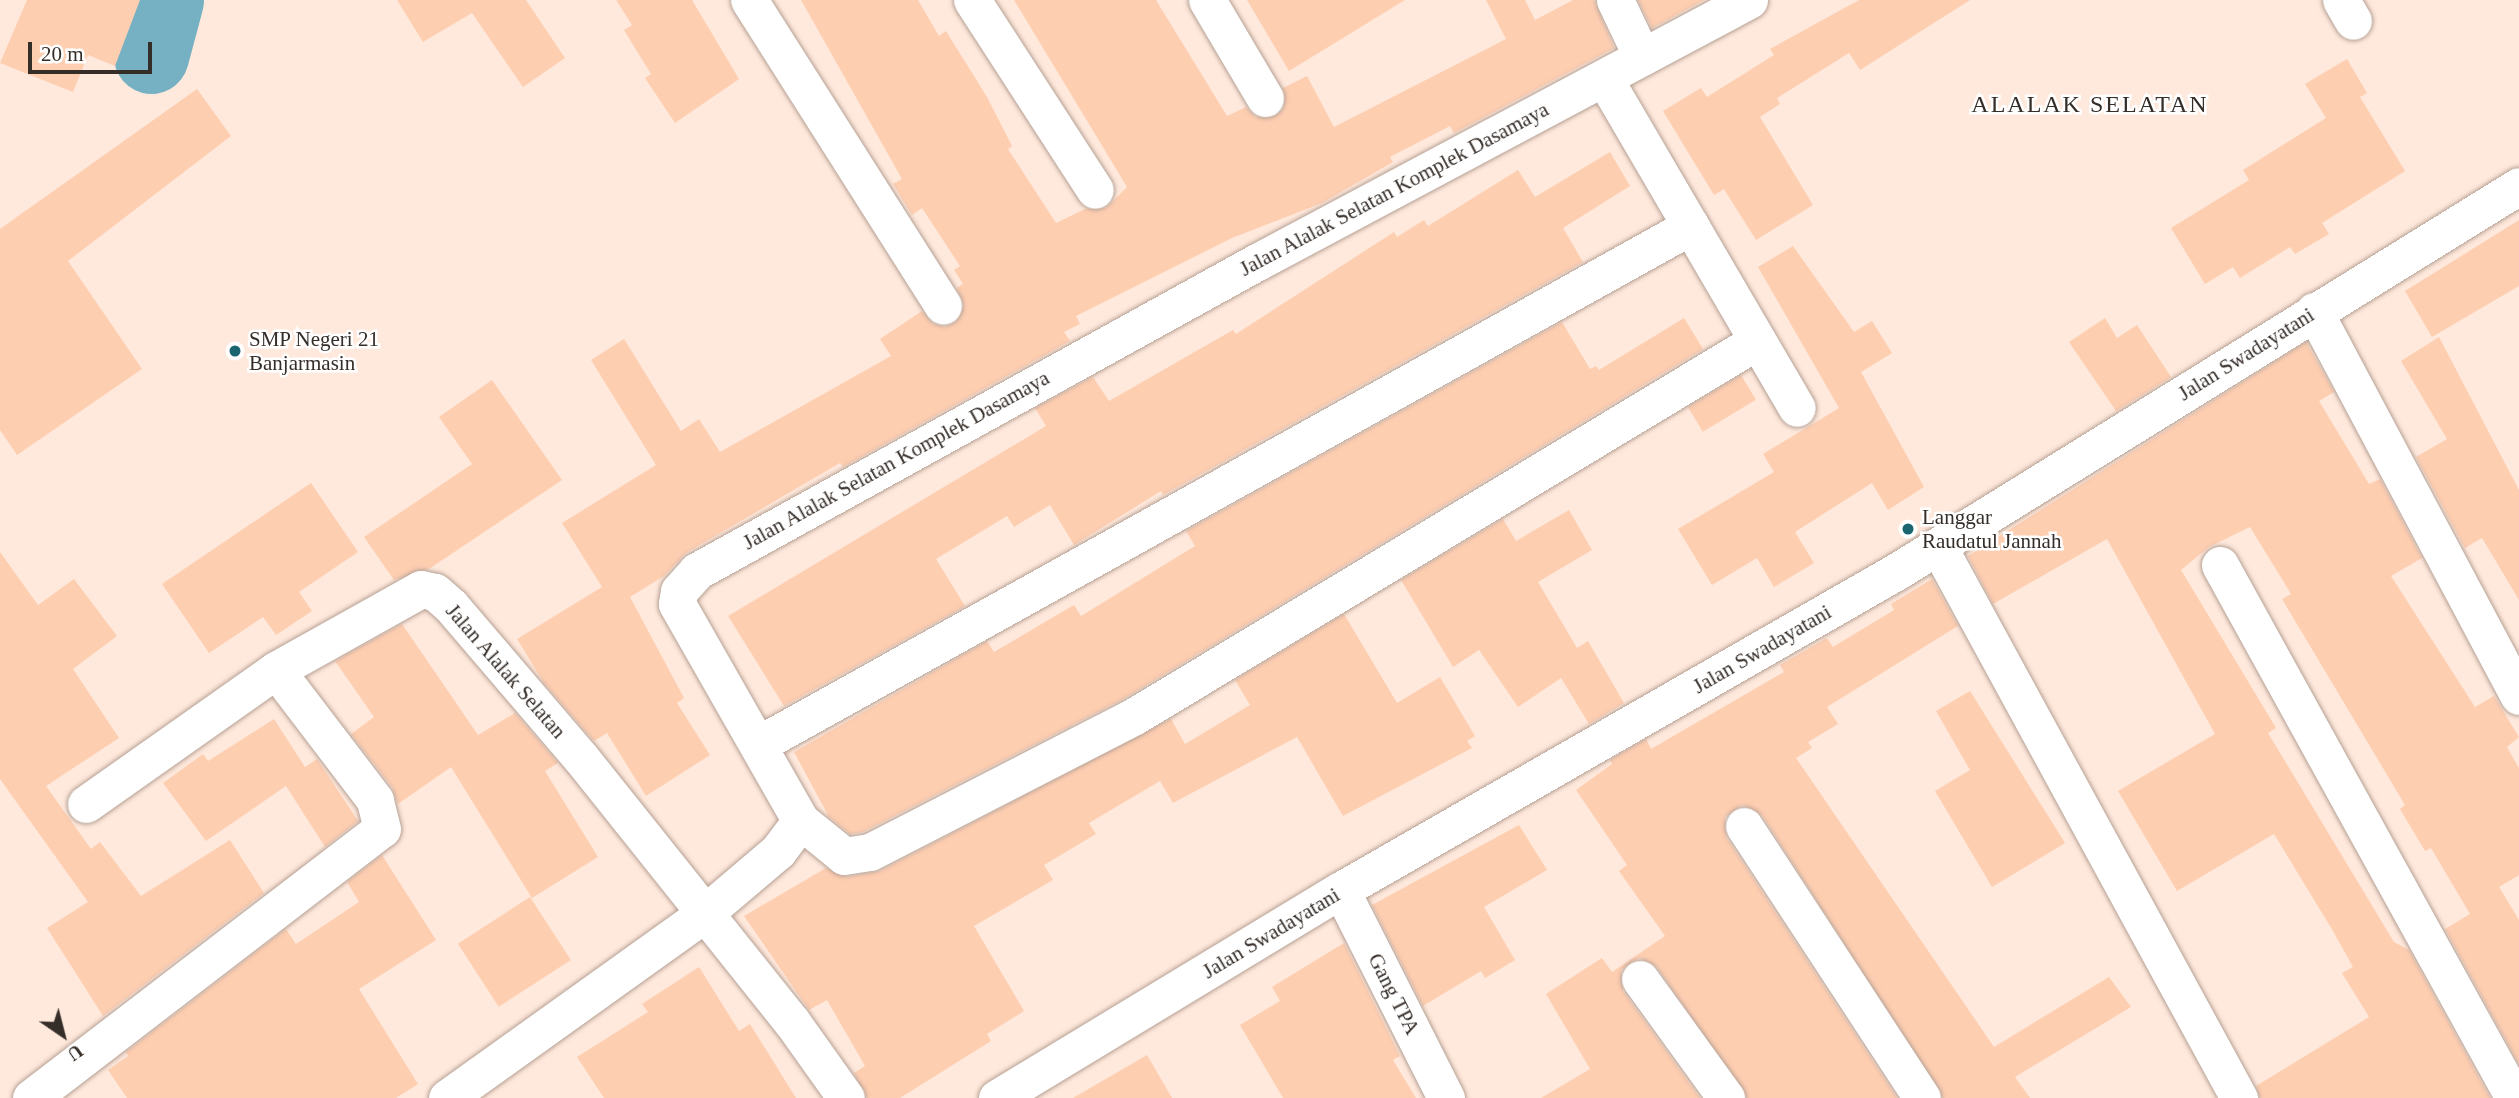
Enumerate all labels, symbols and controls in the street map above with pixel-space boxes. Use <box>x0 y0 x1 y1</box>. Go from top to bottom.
scale bar <box>32 28 156 72</box>
text: 20 m <box>41 42 84 66</box>
district label: ALALAK SELATAN <box>1973 91 2207 119</box>
street label: Jalan Alalak Selatan Komplek Dasamaya <box>1235 96 1553 282</box>
street label: Jalan Swadayatani <box>2173 302 2319 406</box>
place label: SMP Negeri 21 Banjarmasin <box>249 326 380 376</box>
marker: SMP Negeri 21 Banjarmasin <box>227 343 243 359</box>
street label: Jalan Alalak Selatan Komplek Dasamaya <box>738 365 1054 555</box>
place label: Langgar Raudatul Jannah <box>1922 504 2061 554</box>
marker: Langgar Raudatul Jannah <box>1900 521 1916 537</box>
street label: Jalan Alalak Selatan <box>440 598 572 744</box>
street label: Jalan Swadayatani <box>1688 599 1836 699</box>
street label: Jalan Swadayatani <box>1198 882 1344 984</box>
street label: Gang TPA <box>1363 949 1425 1039</box>
north arrow <box>28 1000 98 1070</box>
text: U <box>64 1040 87 1065</box>

